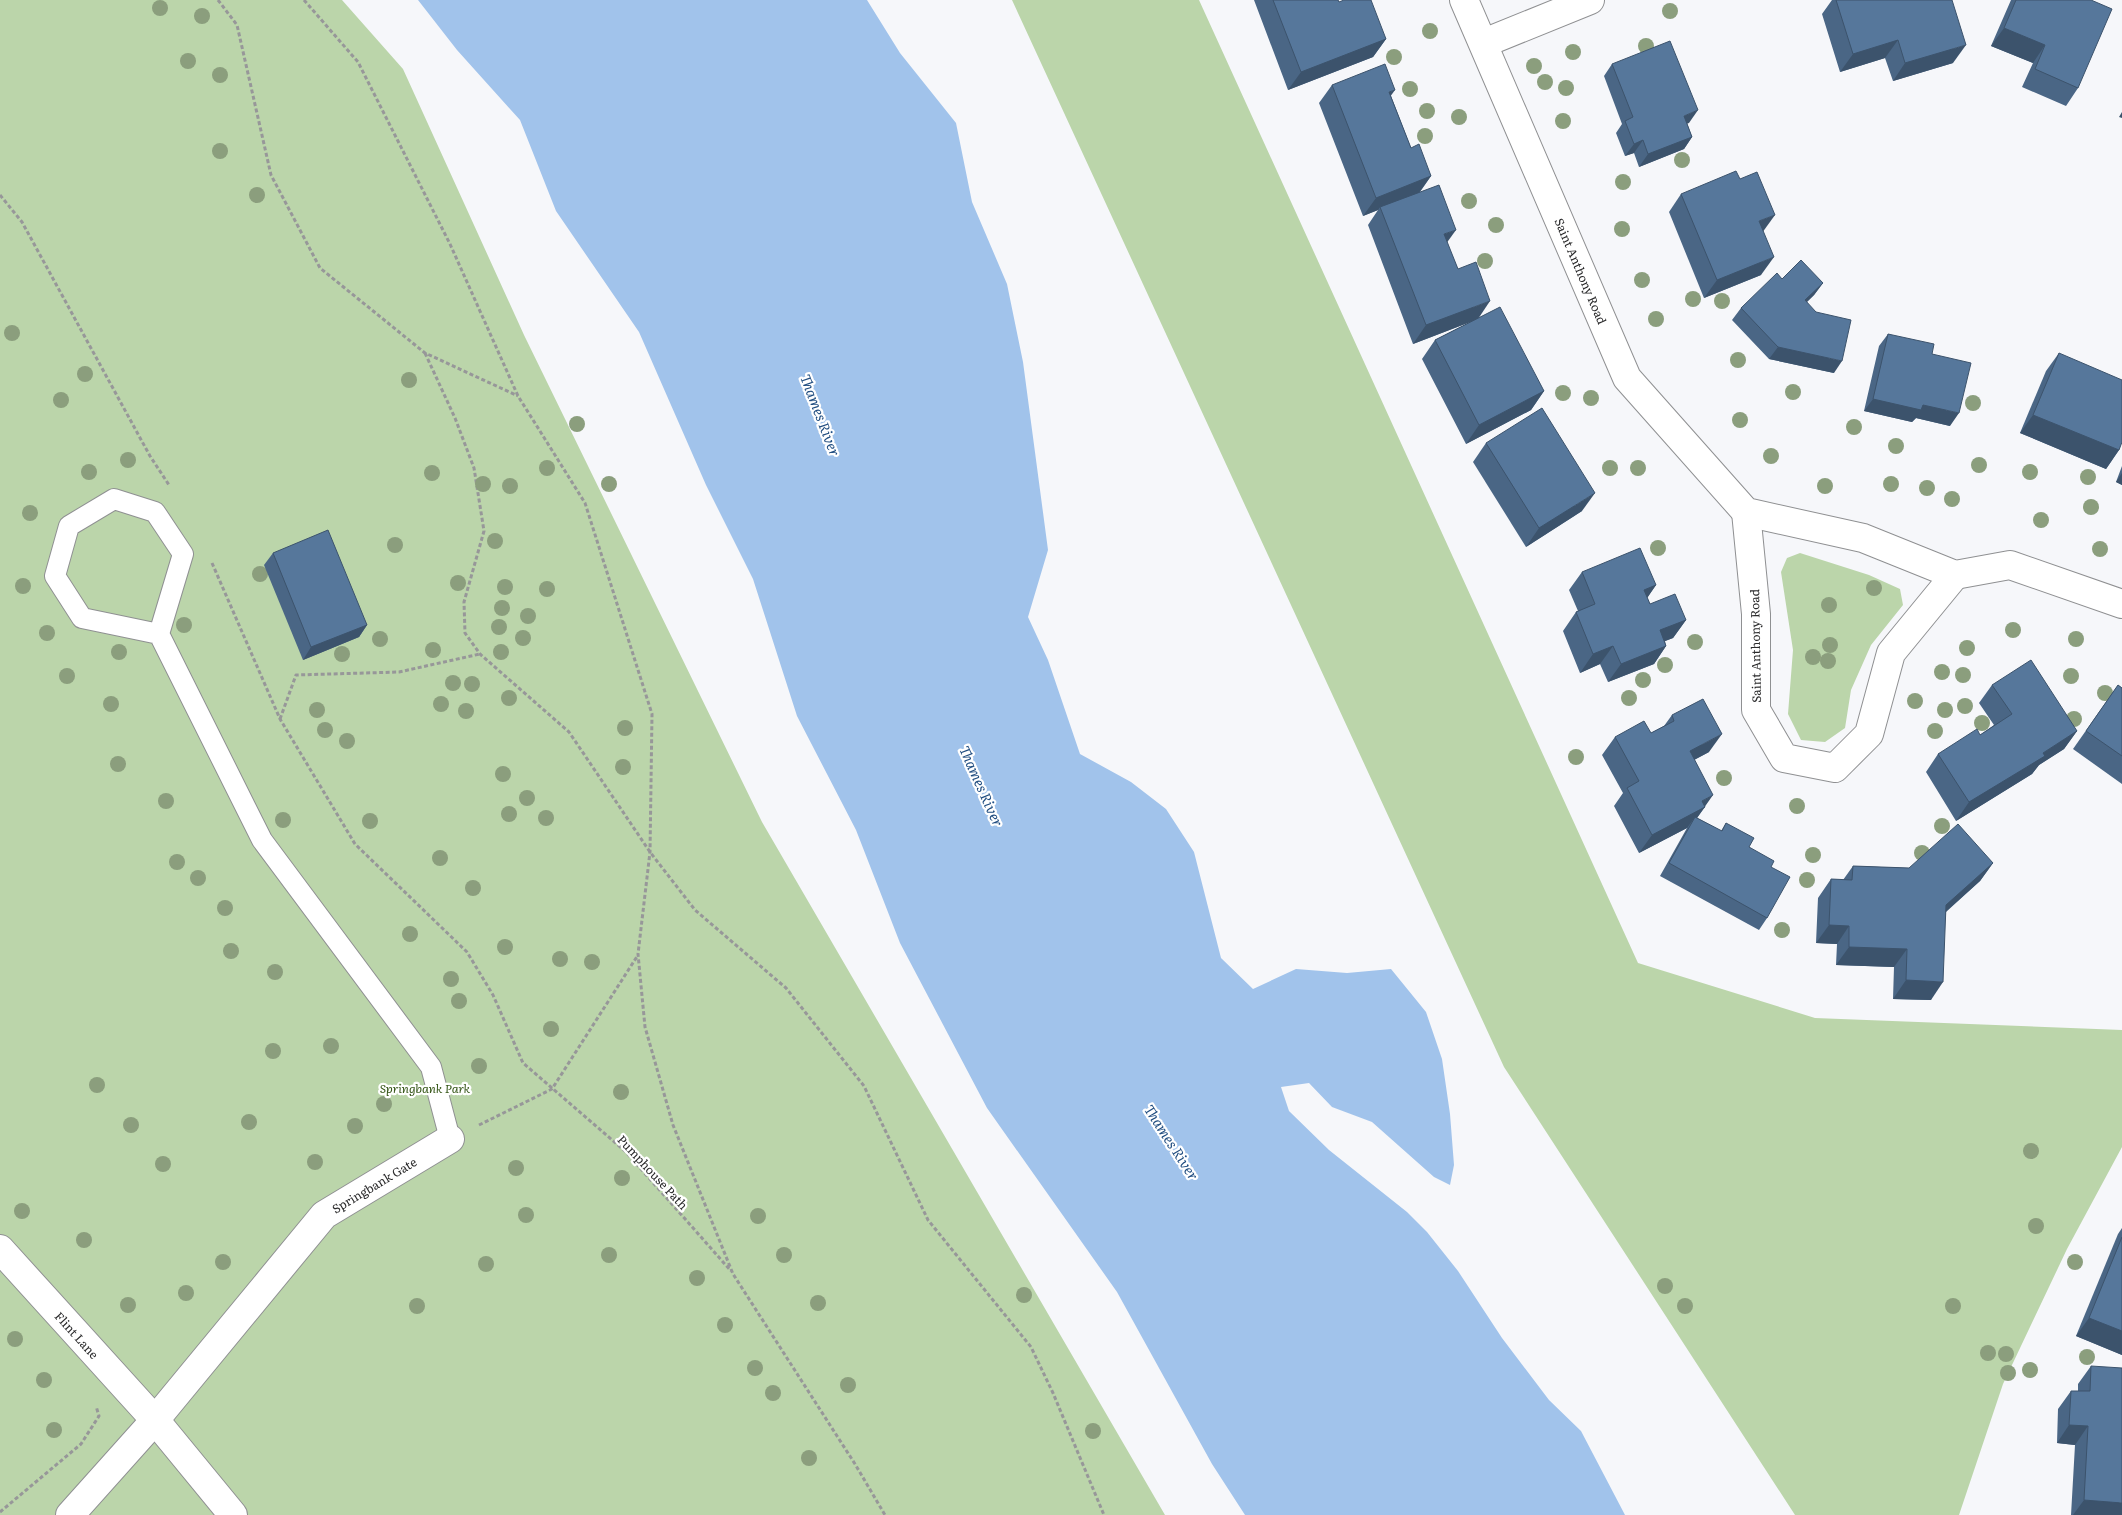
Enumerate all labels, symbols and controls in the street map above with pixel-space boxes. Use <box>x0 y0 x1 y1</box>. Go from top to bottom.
street label: Saint Anthony Road <box>1550 215 1612 328</box>
water label: Thames River <box>796 371 846 459</box>
street label: Saint Anthony Road <box>1745 588 1765 703</box>
water label: Thames River <box>955 743 1009 830</box>
park label: Springbank Park <box>380 1079 471 1097</box>
water label: Thames River <box>1140 1100 1204 1184</box>
street label: Pumphouse Path <box>614 1131 692 1213</box>
street label: Springbank Gate <box>328 1153 420 1217</box>
street label: Flint Lane <box>51 1307 103 1363</box>

